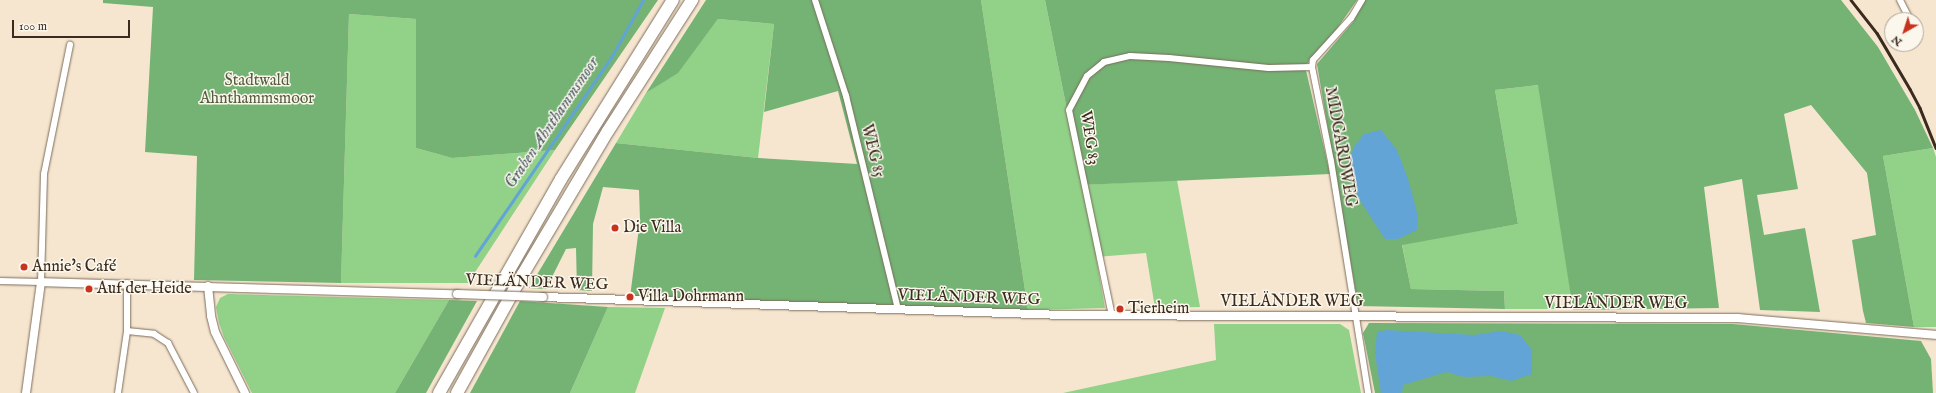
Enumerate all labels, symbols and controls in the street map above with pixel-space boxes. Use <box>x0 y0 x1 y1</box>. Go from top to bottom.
scale bar <box>14 12 132 38</box>
north arrow <box>1884 12 1924 52</box>
text: 100 m <box>19 19 47 34</box>
text: N <box>1889 32 1905 49</box>
water label: Graben Ahnthammsmoor <box>501 53 603 193</box>
park label: Stadtwald Ahnthammsmoor <box>200 71 314 109</box>
street label: MIDGARDWEG <box>1320 85 1360 209</box>
street label: WEG 83 <box>1075 109 1103 167</box>
street label: WEG 85 <box>856 122 888 180</box>
place label: Die Villa <box>623 218 681 238</box>
marker: Die Villa <box>610 223 620 233</box>
place label: Annie's Café <box>32 257 116 277</box>
marker: Annie's Café <box>19 262 29 272</box>
street label: VIELÄNDER WEG <box>465 271 609 295</box>
place label: Auf der Heide <box>97 279 192 299</box>
marker: Auf der Heide <box>84 284 94 294</box>
street label: VIELÄNDER WEG <box>897 286 1041 310</box>
place label: Villa Dohrmann <box>638 287 744 307</box>
marker: Villa Dohrmann <box>625 292 635 302</box>
street label: VIELÄNDER WEG <box>1221 292 1363 312</box>
street label: VIELÄNDER WEG <box>1545 294 1687 314</box>
place label: Tierheim <box>1128 299 1189 319</box>
marker: Tierheim <box>1115 304 1125 314</box>

